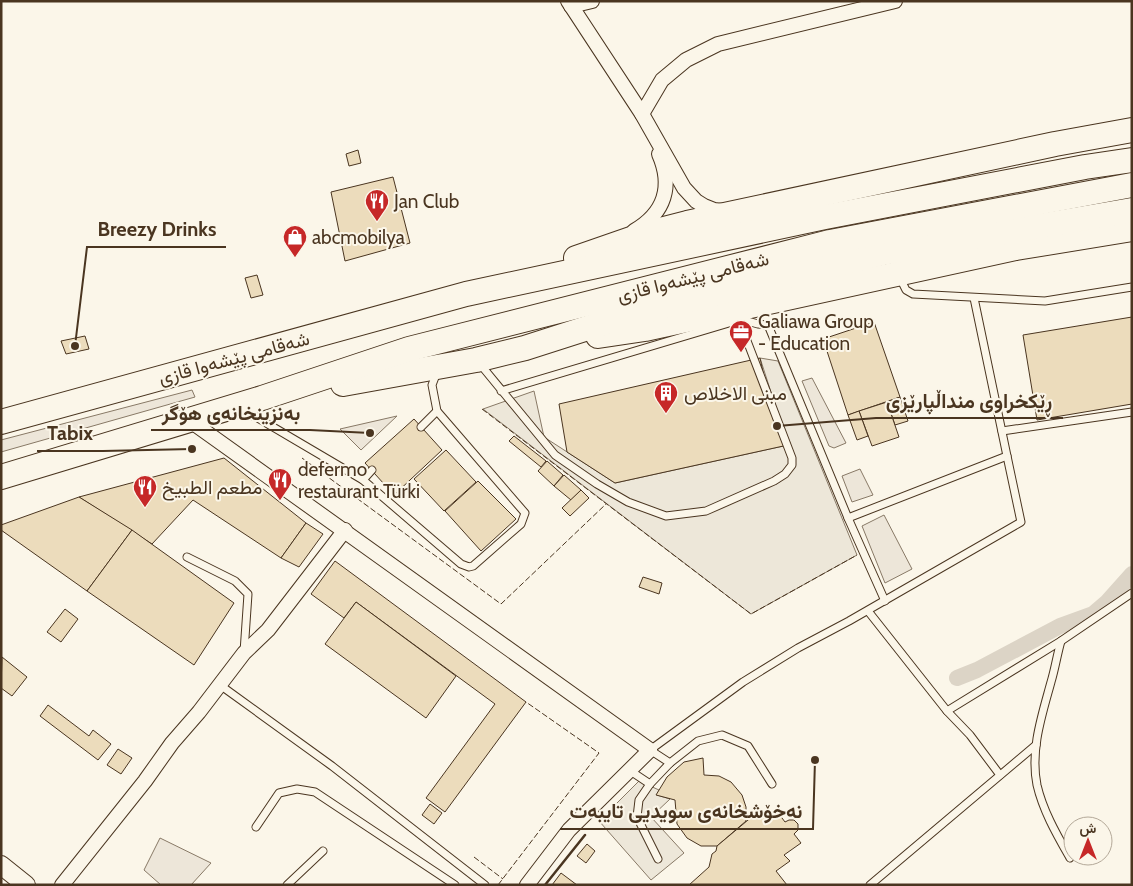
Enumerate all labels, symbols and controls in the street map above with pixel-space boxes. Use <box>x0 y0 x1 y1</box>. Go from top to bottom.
restaurant icon: Jan Club <box>364 188 390 222</box>
place label: Jan Club <box>393 190 459 213</box>
callout: Breezy Drinks <box>87 212 226 247</box>
text: Breezy Drinks <box>98 217 216 241</box>
shop icon: abcmobilya <box>282 224 308 258</box>
place label: abcmobilya <box>312 226 405 249</box>
street label: شەقامی پێشەوا قازی <box>615 247 772 309</box>
place label: Galiawa Group - Education <box>758 310 874 355</box>
office icon: Galiawa Group - Education <box>728 319 754 353</box>
street label: شەقامی پێشەوا قازی <box>156 327 313 391</box>
building icon: مبنى الاخلاص <box>653 380 679 414</box>
place label: مبنى الاخلاص <box>684 382 787 405</box>
callout: ڕێکخراوی منداڵپارێزی <box>876 383 1063 418</box>
text: ڕێکخراوی منداڵپارێزی <box>886 389 1052 417</box>
callout: بەنزینخانەی هۆگر <box>151 395 310 430</box>
text: بەنزینخانەی هۆگر <box>161 401 300 426</box>
callout: Tabix <box>37 416 103 451</box>
text: Tabix <box>47 421 93 445</box>
place label: defermo restaurant Türki <box>298 458 420 503</box>
restaurant icon: defermo restaurant Türki <box>267 467 293 501</box>
restaurant icon: مطعم الطبيخ <box>132 474 158 508</box>
place label: مطعم الطبيخ <box>162 476 262 501</box>
callout: نەخۆشخانەی سویدیی تایبەت <box>560 794 813 829</box>
text: نەخۆشخانەی سویدیی تایبەت <box>569 799 803 824</box>
north arrow <box>1063 816 1113 866</box>
text: ش <box>1080 819 1097 837</box>

